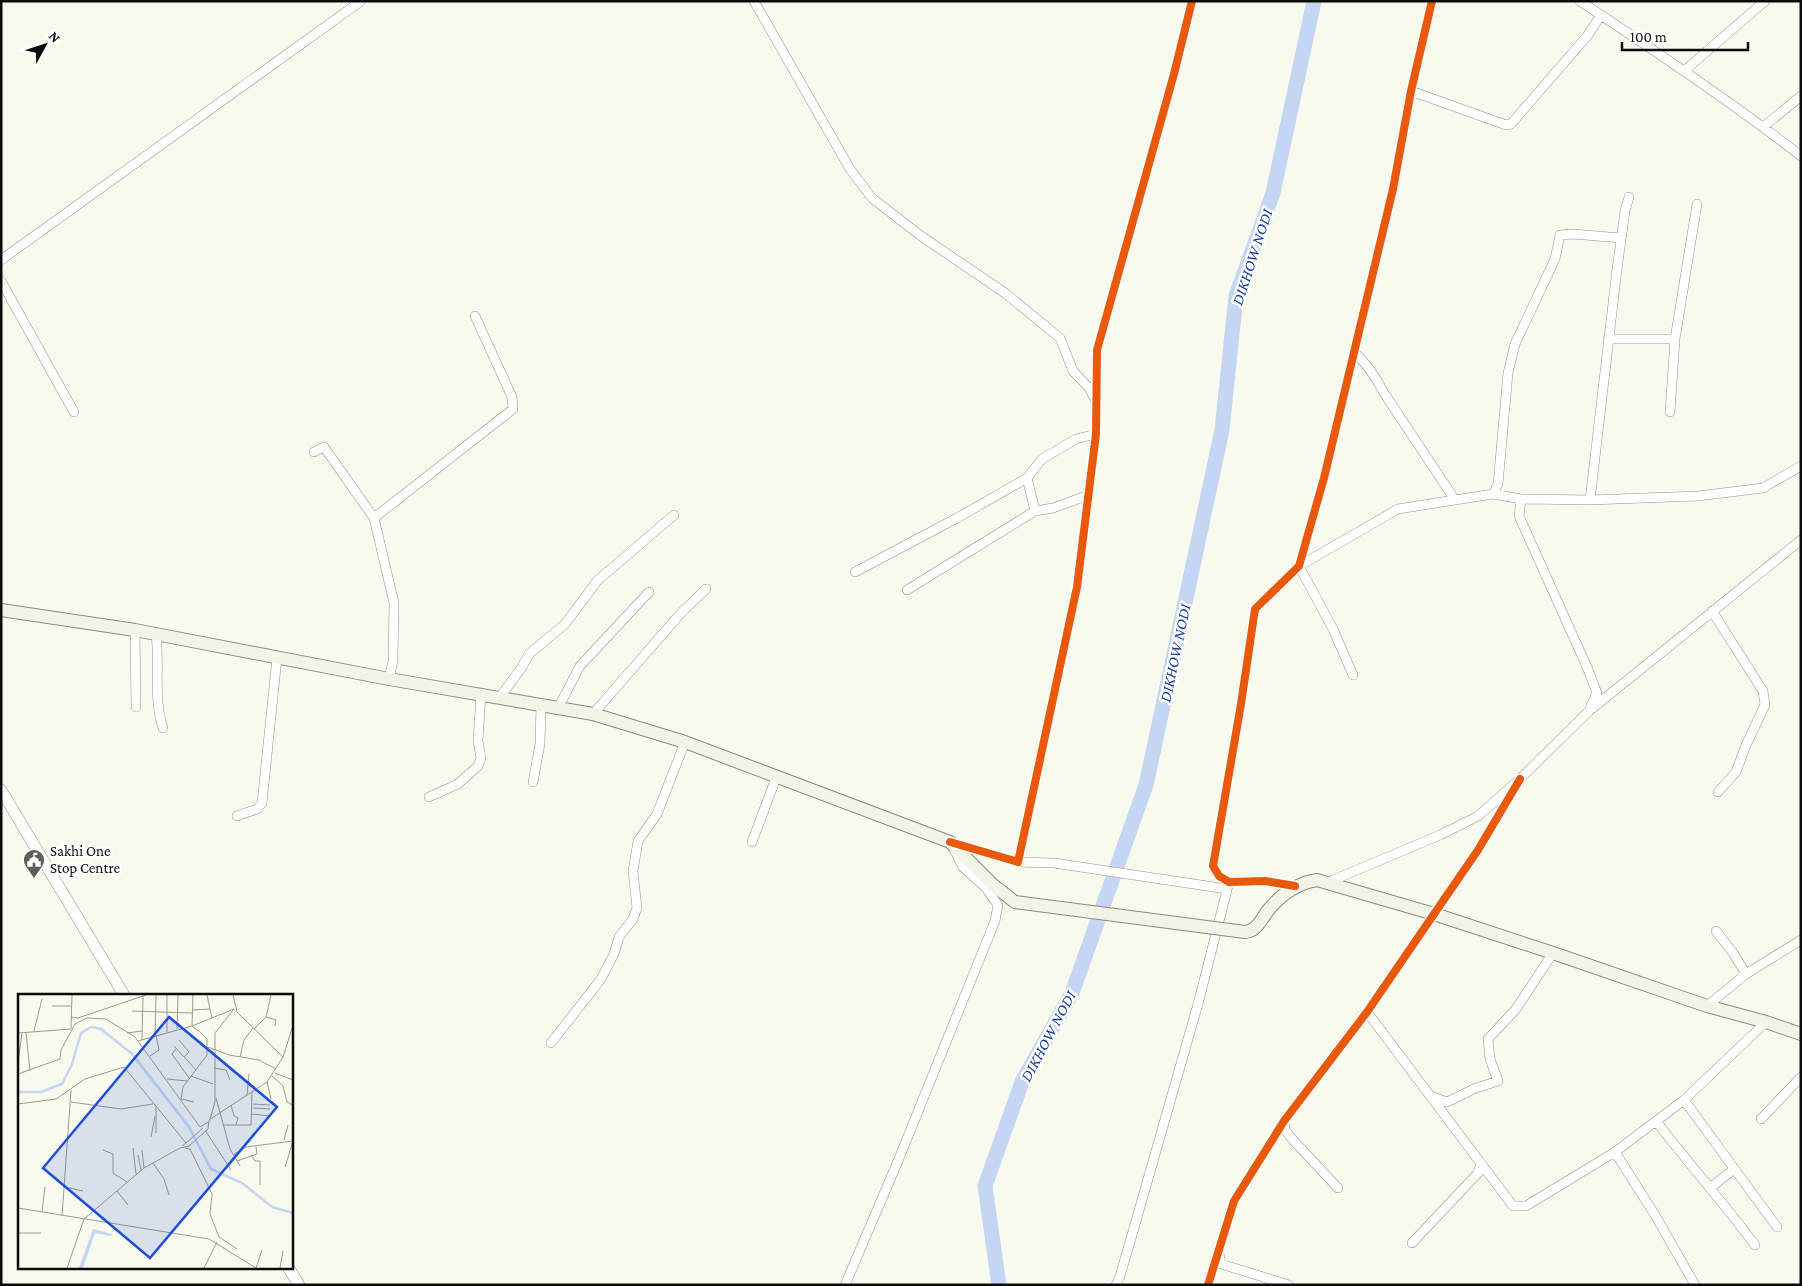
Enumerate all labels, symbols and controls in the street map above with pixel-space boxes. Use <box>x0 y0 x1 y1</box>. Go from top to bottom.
north arrow <box>20 20 70 70</box>
scale bar <box>1622 20 1748 52</box>
text: N <box>46 28 64 46</box>
text: 100 m <box>1630 29 1667 45</box>
water label: DIKHOW NODI <box>1228 206 1276 307</box>
water label: DIKHOW NODI <box>1156 601 1194 704</box>
place label: Sakhi One Stop Centre <box>50 843 120 877</box>
public building icon: Sakhi One Stop Centre <box>22 848 46 879</box>
water label: DIKHOW NODI <box>1017 987 1080 1084</box>
inset map <box>18 994 292 1268</box>

